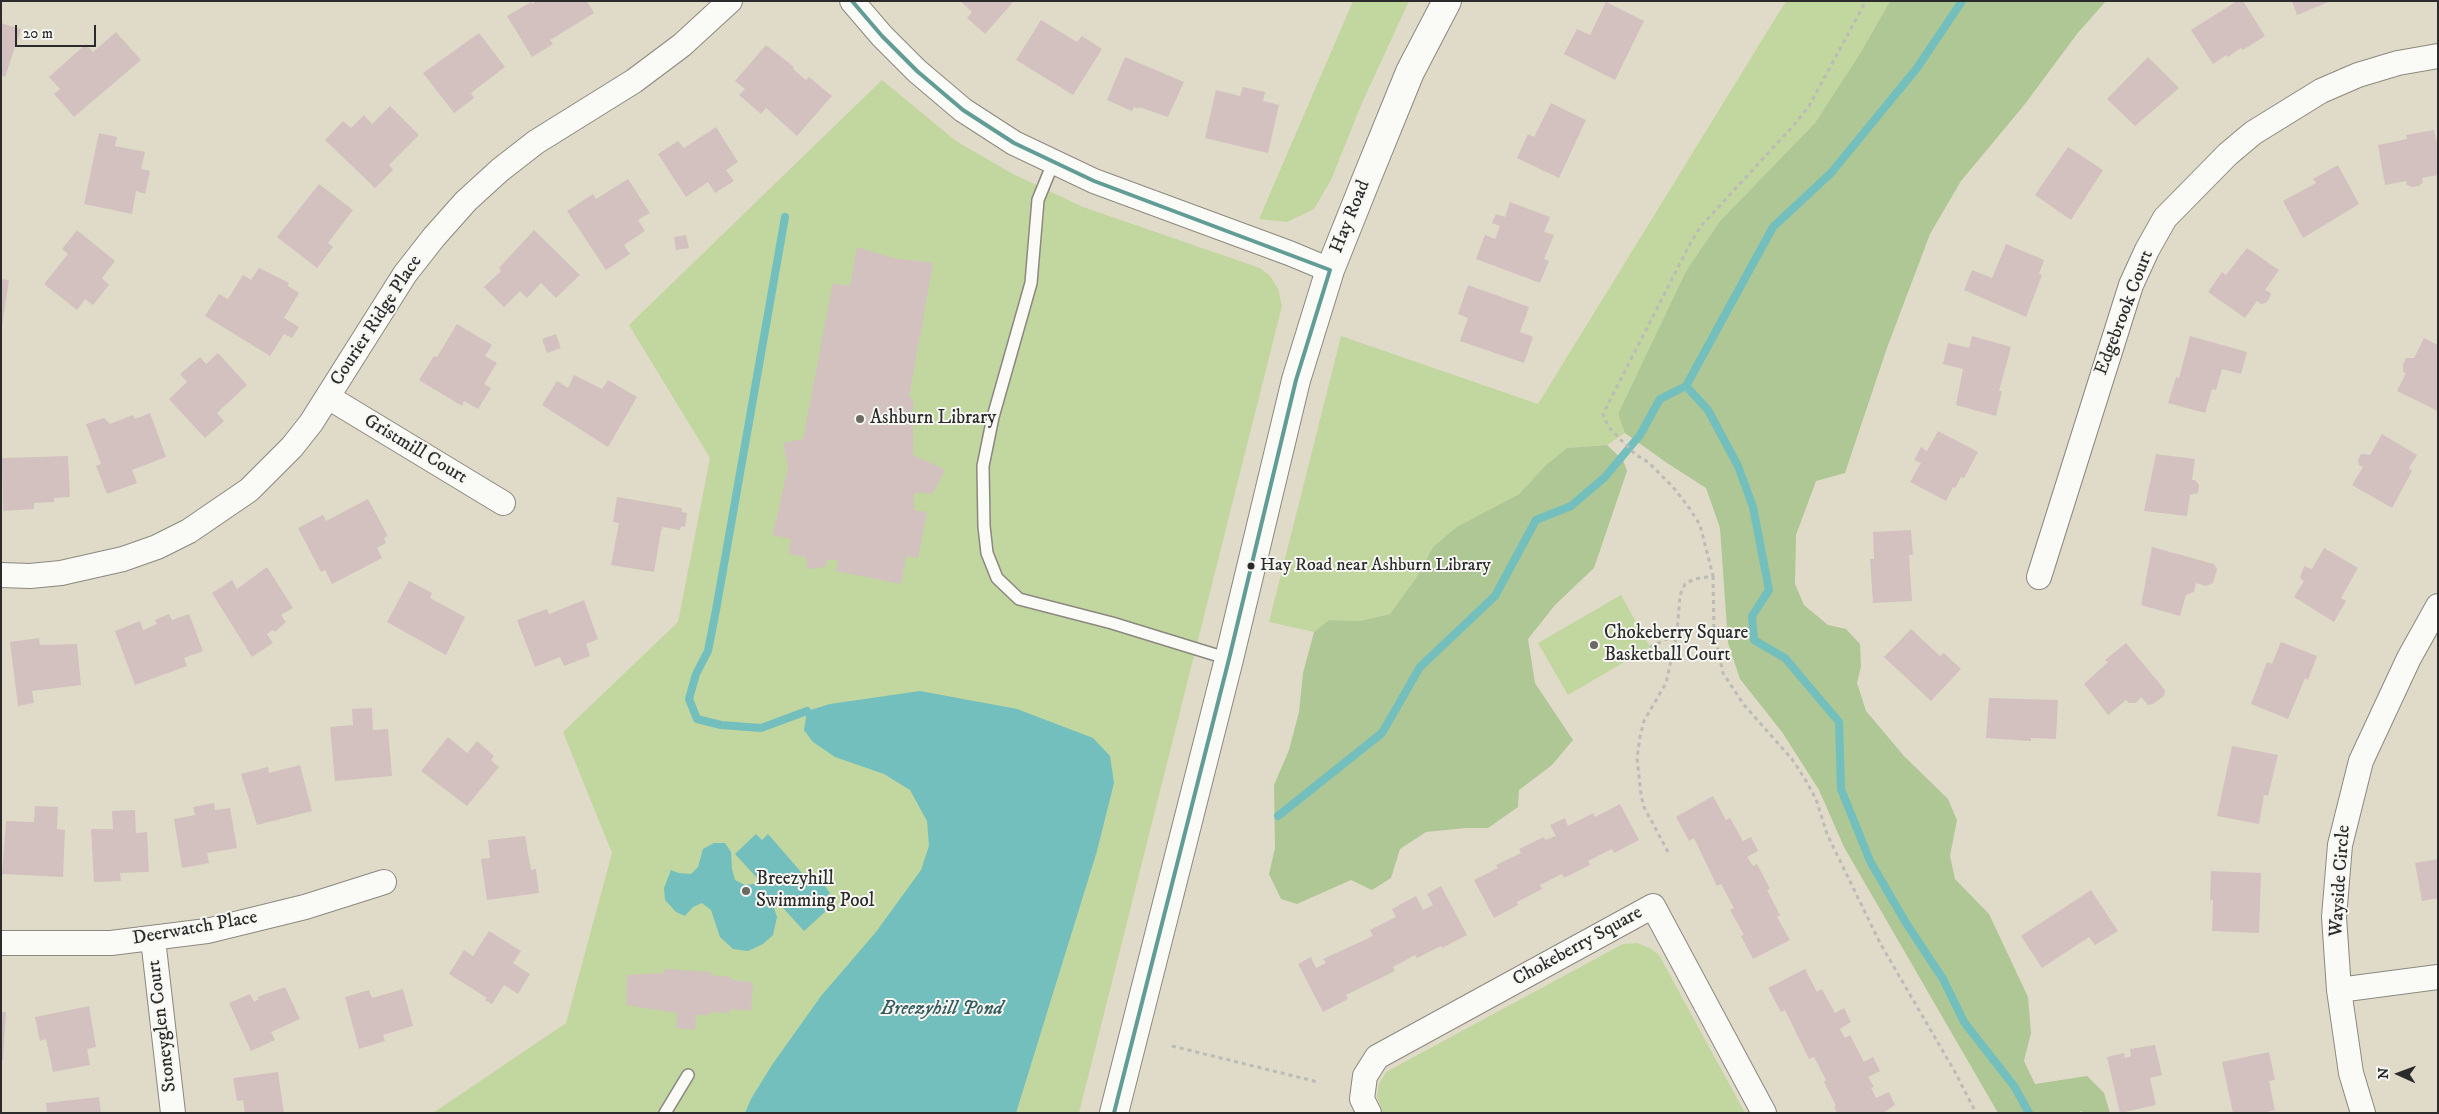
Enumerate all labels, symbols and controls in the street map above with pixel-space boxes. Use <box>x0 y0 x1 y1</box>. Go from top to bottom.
scale bar <box>18 15 99 47</box>
text: 20 m <box>23 24 53 43</box>
street label: Hay Road <box>1326 177 1376 257</box>
street label: Edgebrook Court <box>2091 247 2159 379</box>
street label: Courier Ridge Place <box>326 251 428 391</box>
place label: Ashburn Library <box>870 408 996 430</box>
street label: Gristmill Court <box>359 410 471 490</box>
marker: Ashburn Library <box>854 413 866 425</box>
place label: Hay Road near Ashburn Library <box>1260 555 1491 577</box>
marker: Hay Road near Ashburn Library <box>1246 561 1256 571</box>
place label: Chokeberry Square Basketball Court <box>1604 623 1748 667</box>
marker: Chokeberry Square Basketball Court <box>1588 639 1600 651</box>
street label: Wayside Circle <box>2326 824 2356 938</box>
place label: Breezyhill Swimming Pool <box>756 869 874 913</box>
marker: Breezyhill Swimming Pool <box>740 885 752 897</box>
street label: Chokeberry Square <box>1509 902 1647 992</box>
street label: Deerwatch Place <box>131 907 259 951</box>
street label: Stoneyglen Court <box>144 959 182 1093</box>
water label: Breezyhill Pond <box>881 998 1003 1022</box>
north arrow <box>2374 1049 2424 1099</box>
text: N <box>2375 1067 2393 1080</box>

